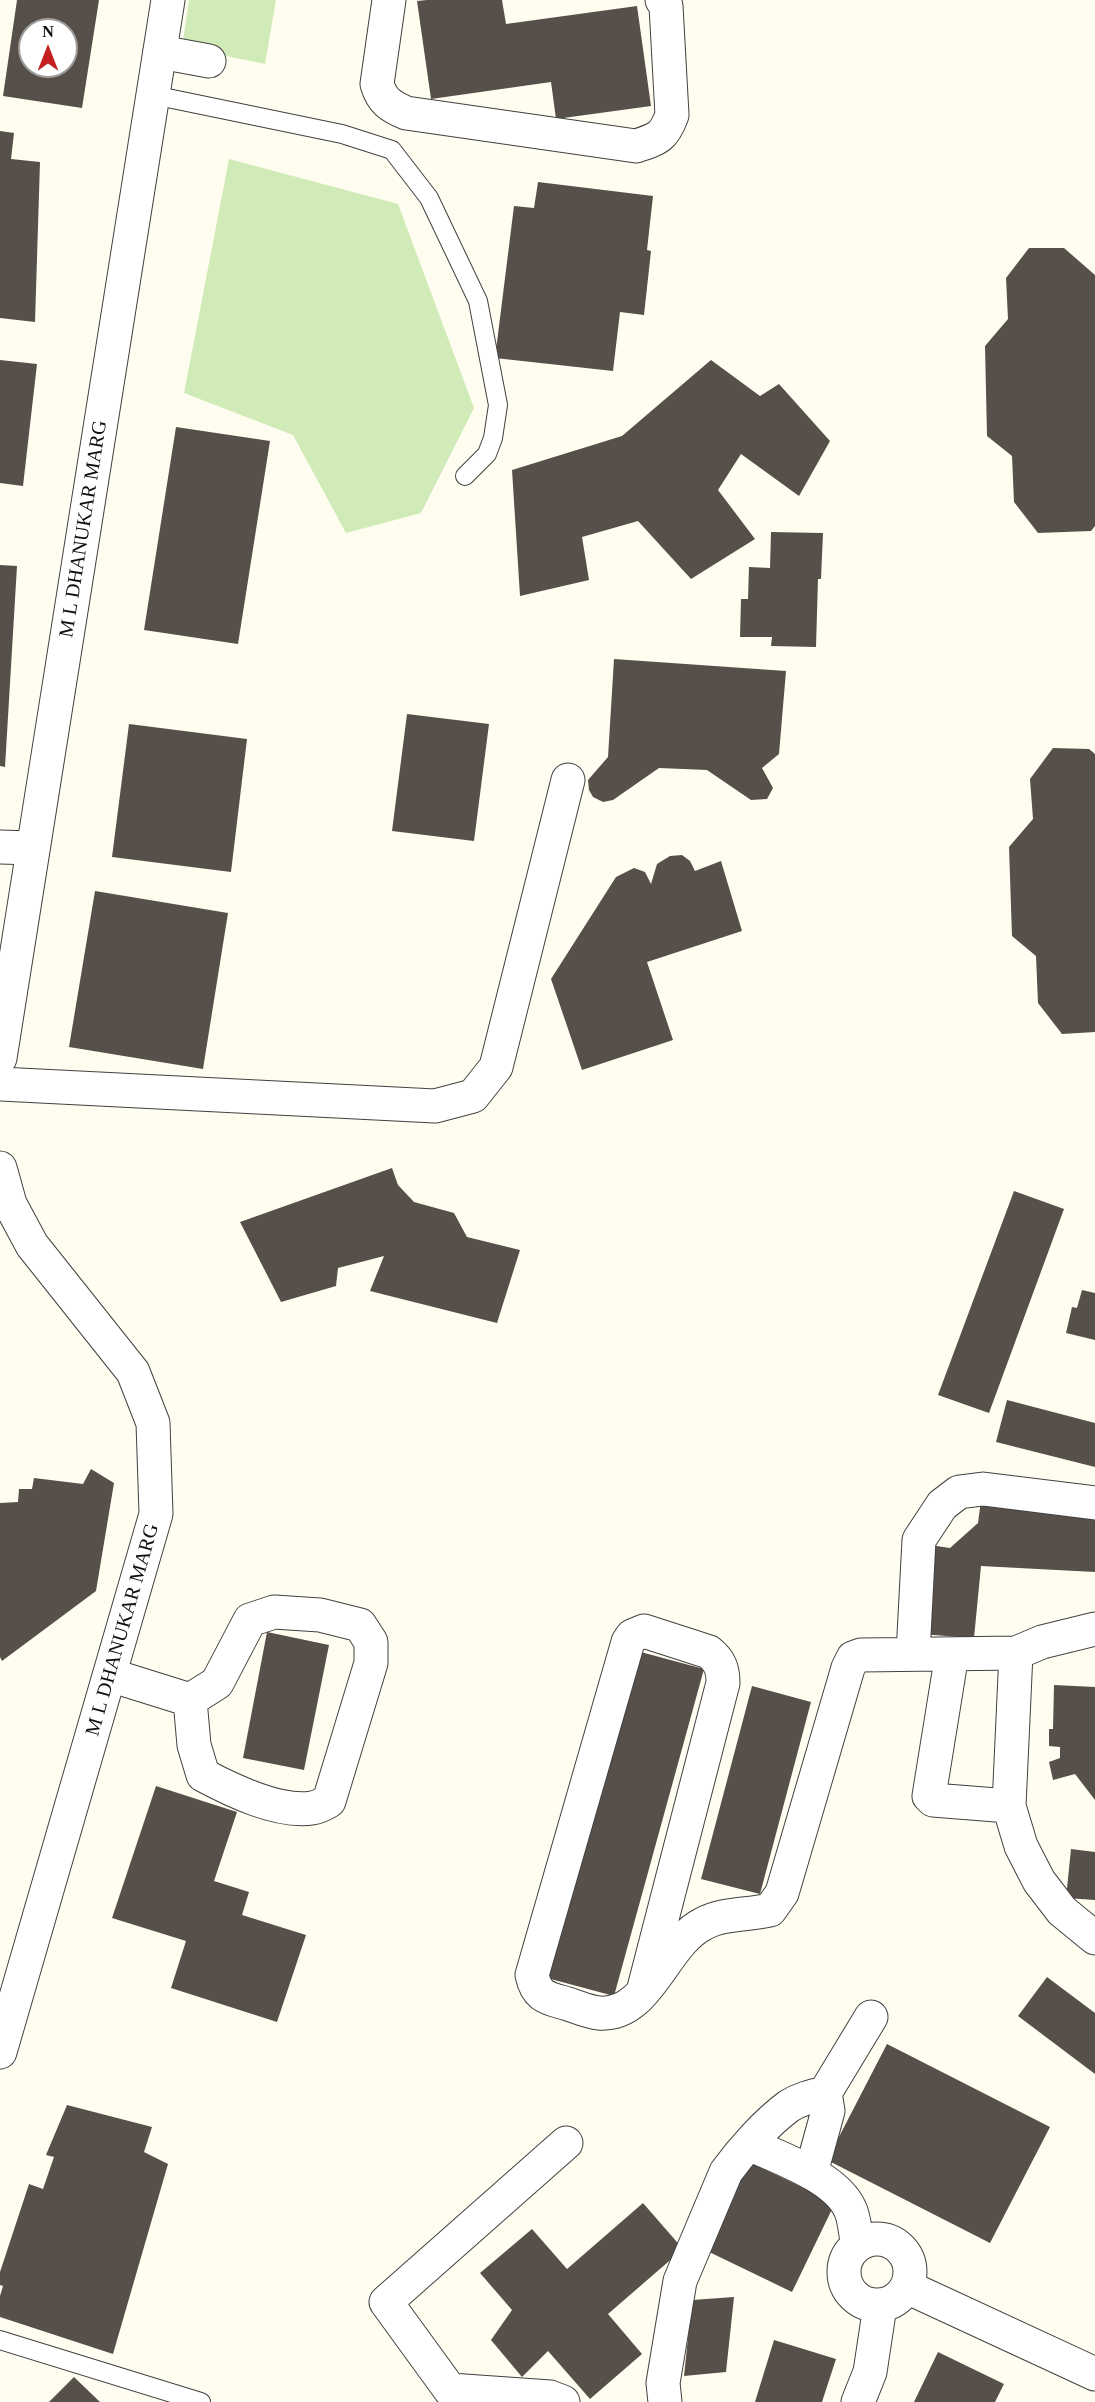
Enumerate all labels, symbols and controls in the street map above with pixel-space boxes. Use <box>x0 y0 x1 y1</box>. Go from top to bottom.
north arrow <box>18 18 78 78</box>
text: N <box>42 23 54 40</box>
street label: M L DHANUKAR MARG <box>55 419 113 639</box>
street label: M L DHANUKAR MARG <box>81 1521 165 1739</box>

